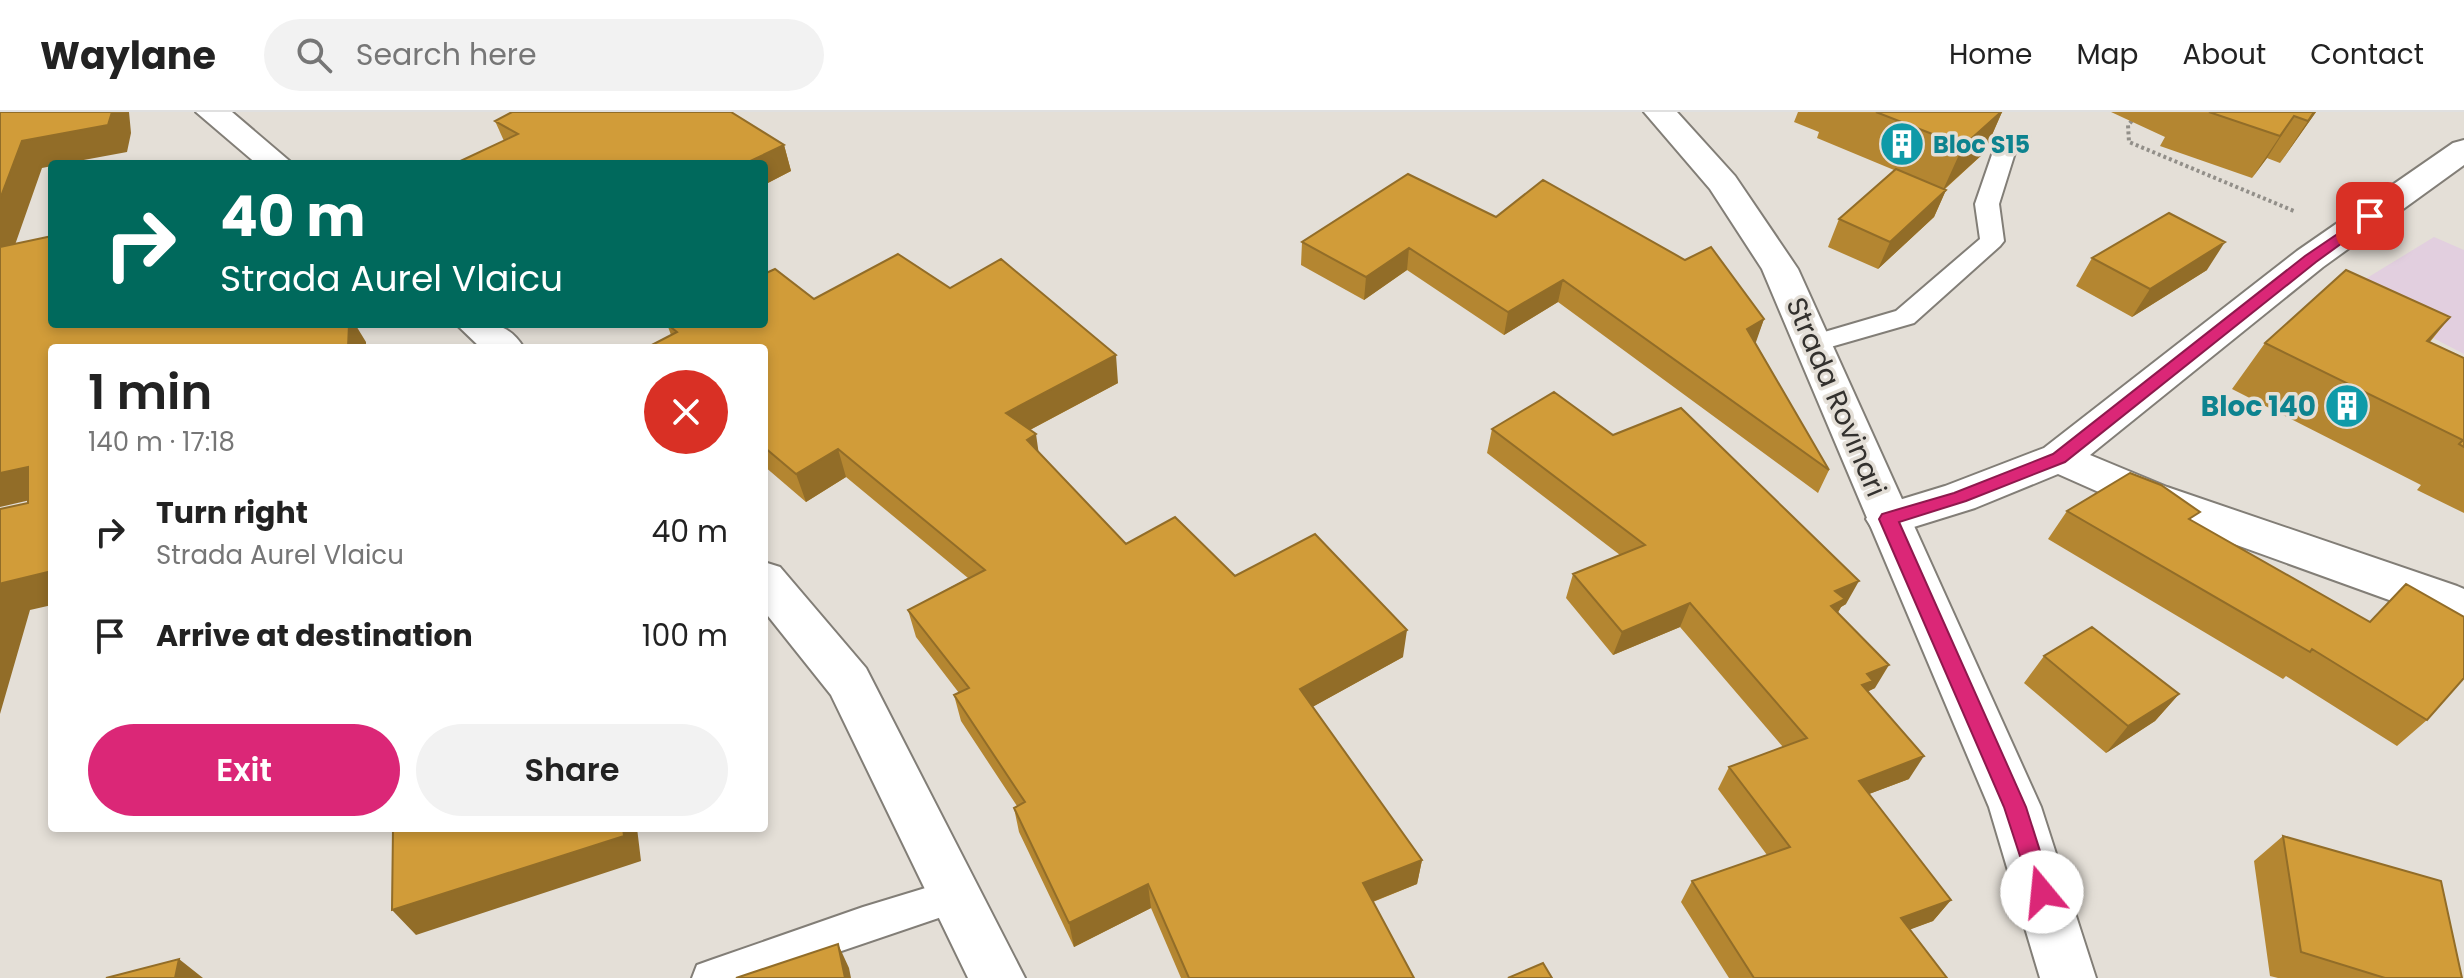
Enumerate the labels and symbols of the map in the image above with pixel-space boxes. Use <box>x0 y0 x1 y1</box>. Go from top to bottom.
building icon: Bloc S15 <box>1878 120 1926 168</box>
place label: Bloc S15 <box>1933 128 2030 161</box>
pin <box>2336 182 2404 250</box>
street label: Strada Rovinari <box>1776 291 1896 503</box>
building icon: Bloc 140 <box>2323 382 2371 430</box>
place label: Bloc 140 <box>2201 387 2316 426</box>
position arrow <box>2000 850 2084 934</box>

